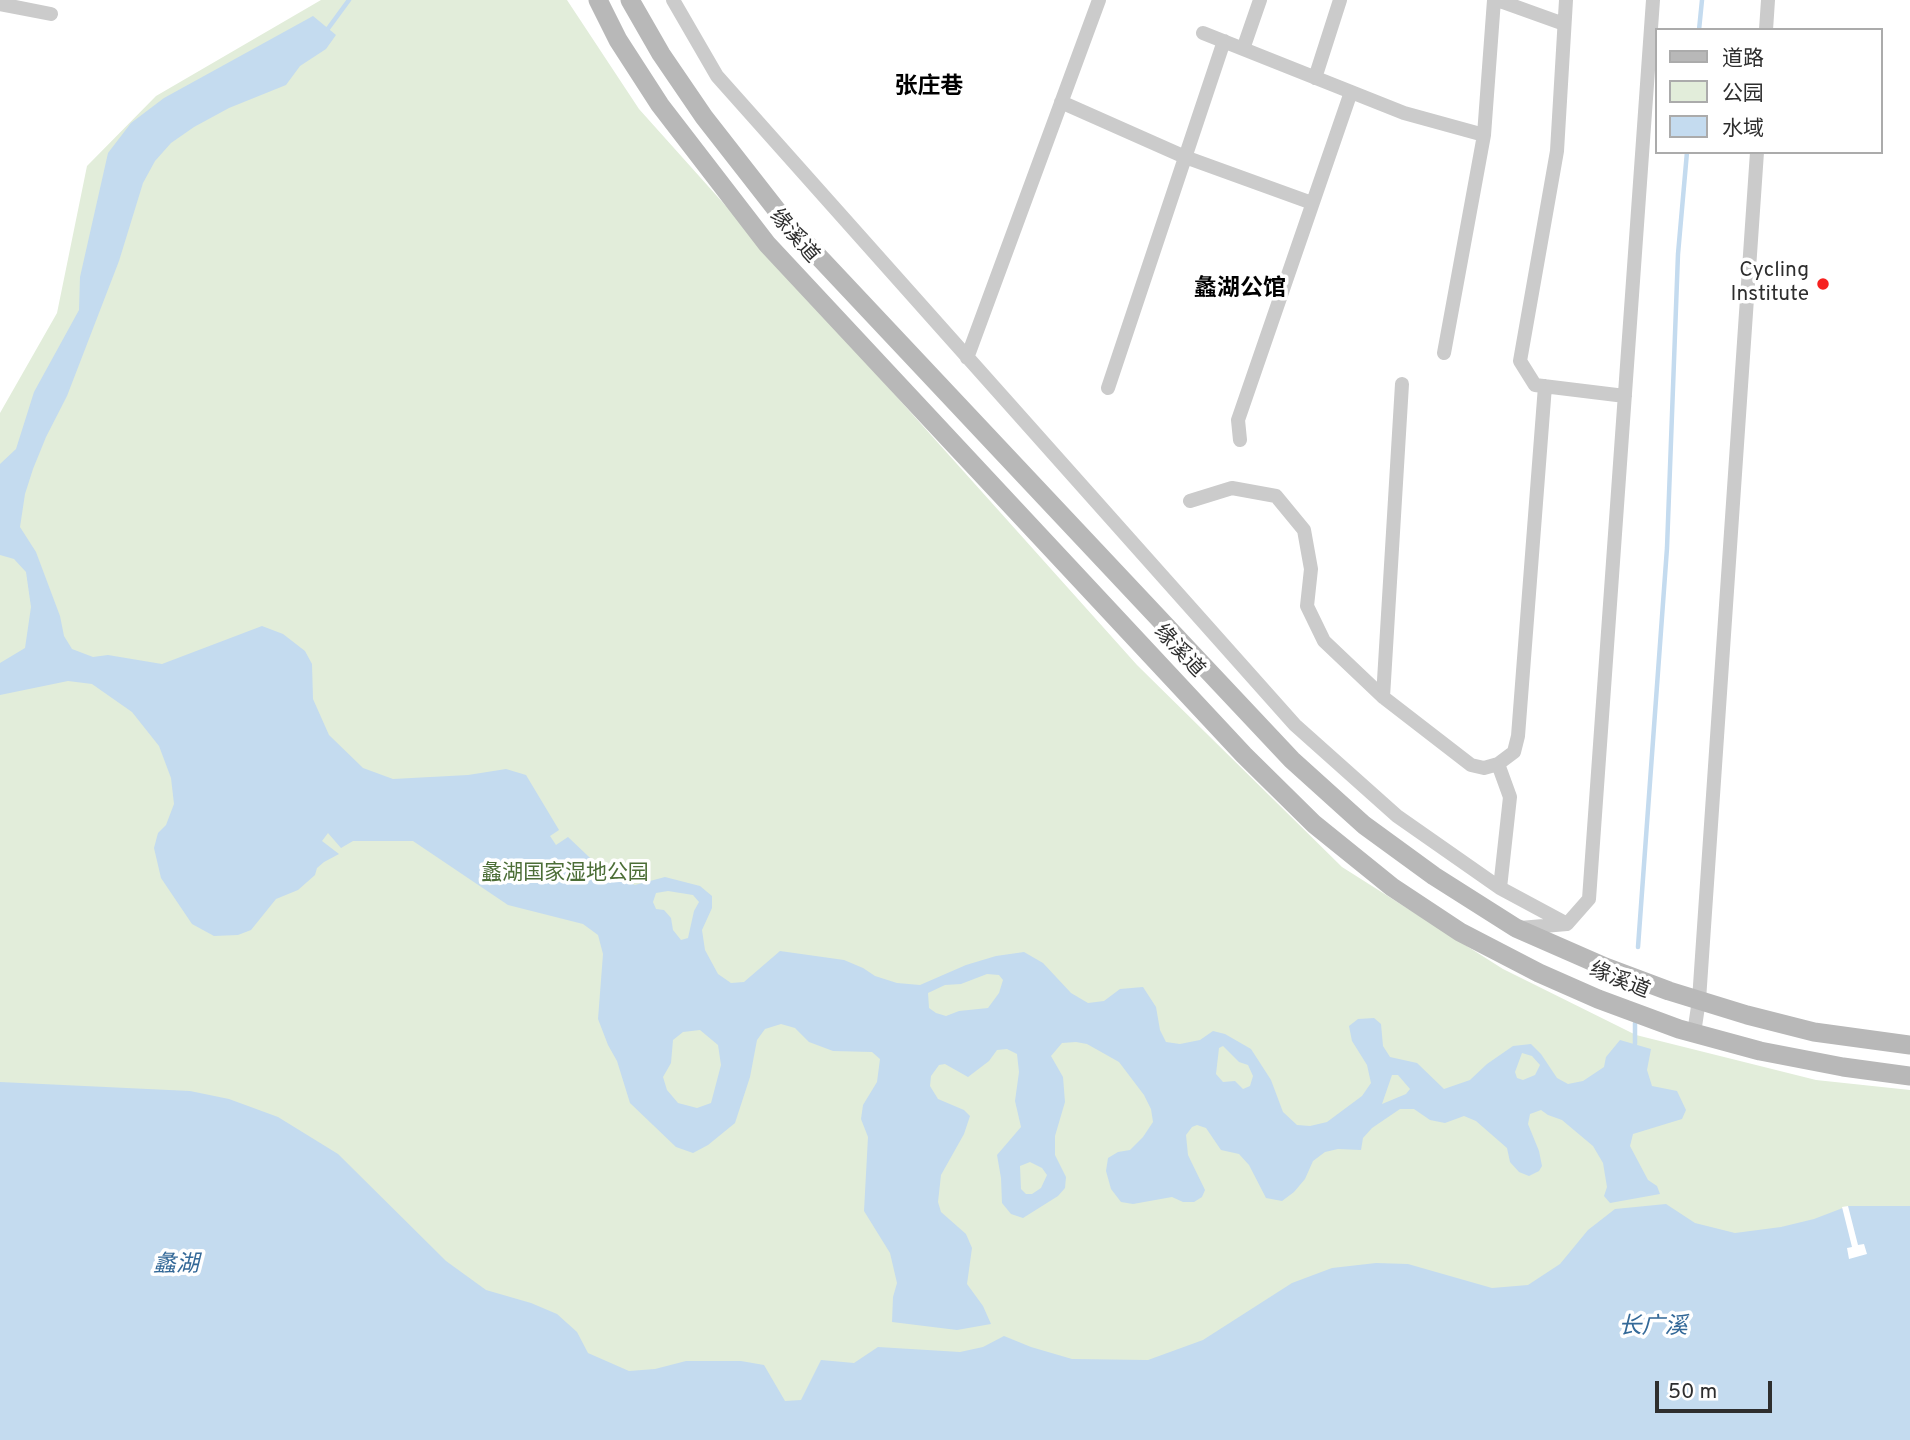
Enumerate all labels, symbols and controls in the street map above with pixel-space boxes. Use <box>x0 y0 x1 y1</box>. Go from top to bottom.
legend <box>1654 28 1882 154</box>
text: 道路 <box>1722 46 1764 73</box>
district label: 张庄巷 <box>895 74 963 102</box>
text: 公园 <box>1722 81 1764 108</box>
text: 水域 <box>1722 116 1764 143</box>
street label: 缘溪道 <box>763 205 823 269</box>
place label: Cycling Institute <box>1731 259 1809 309</box>
district label: 蠡湖公馆 <box>1194 276 1286 304</box>
marker: Cycling Institute <box>1815 276 1831 292</box>
street label: 缘溪道 <box>1147 620 1209 684</box>
park label: 蠡湖国家湿地公园 <box>481 862 649 888</box>
street label: 缘溪道 <box>1585 959 1653 1005</box>
water label: 蠡湖 <box>153 1252 199 1280</box>
water label: 长广溪 <box>1619 1314 1687 1342</box>
scale bar <box>1658 1366 1775 1410</box>
text: 50 m <box>1668 1379 1717 1406</box>

